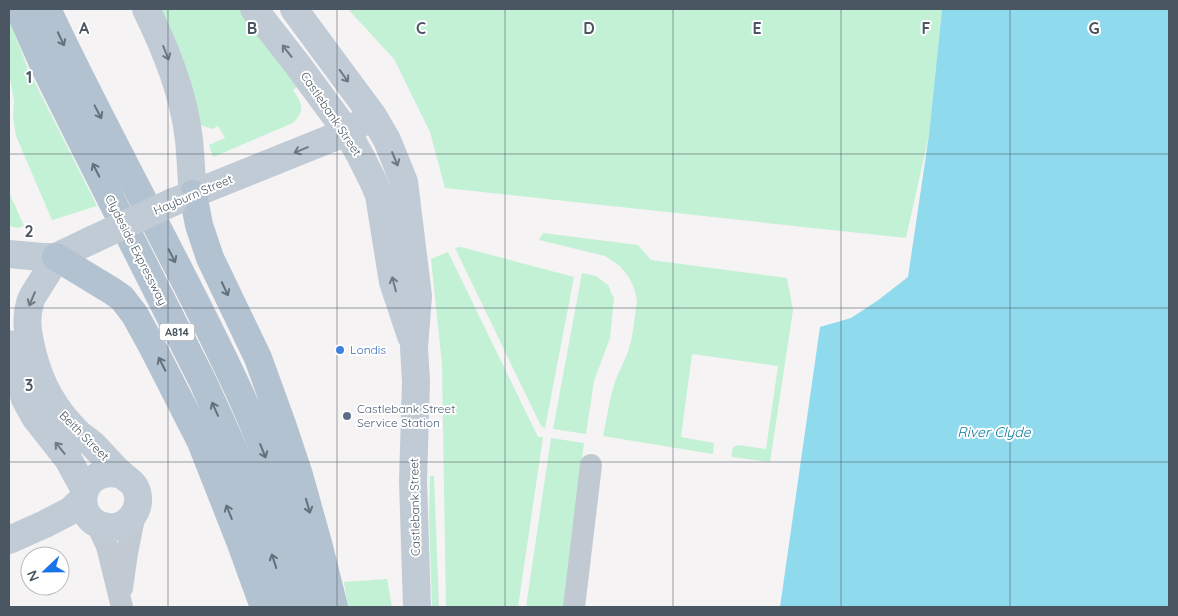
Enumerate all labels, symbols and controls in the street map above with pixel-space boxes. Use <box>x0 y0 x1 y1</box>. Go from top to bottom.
text: A <box>79 18 90 38</box>
text: B <box>247 18 257 38</box>
text: C <box>416 18 426 38</box>
text: D <box>583 18 595 38</box>
text: E <box>752 18 762 38</box>
text: F <box>922 18 931 38</box>
text: G <box>1088 18 1100 38</box>
one-way arrow <box>56 31 66 46</box>
one-way arrow <box>281 44 292 57</box>
one-way arrow <box>161 45 171 60</box>
text: 1 <box>26 67 32 87</box>
street label: Castlebank Street <box>298 69 365 159</box>
one-way arrow <box>339 69 349 83</box>
one-way arrow <box>93 104 103 119</box>
one-way arrow <box>294 146 309 156</box>
one-way arrow <box>390 151 400 166</box>
one-way arrow <box>91 163 100 178</box>
street label: Hayburn Street <box>151 171 235 218</box>
street label: Clydeside Expressway <box>102 192 171 308</box>
text: 2 <box>24 221 34 241</box>
one-way arrow <box>168 248 177 263</box>
one-way arrow <box>389 276 398 292</box>
one-way arrow <box>221 281 230 296</box>
one-way arrow <box>27 291 37 306</box>
road number: A814 <box>160 324 194 341</box>
place label: Londis <box>350 342 386 357</box>
marker: Londis <box>334 344 346 356</box>
one-way arrow <box>156 357 166 372</box>
text: 3 <box>25 375 33 395</box>
place label: Castlebank Street Service Station <box>357 401 455 430</box>
one-way arrow <box>210 402 220 417</box>
street label: Beith Street <box>56 408 112 464</box>
marker: Castlebank Street Service Station <box>341 410 353 422</box>
water label: River Clyde <box>957 423 1032 441</box>
one-way arrow <box>54 442 65 455</box>
one-way arrow <box>259 443 268 458</box>
street label: Castlebank Street <box>406 458 423 556</box>
one-way arrow <box>303 498 313 514</box>
one-way arrow <box>223 505 233 520</box>
north arrow <box>20 546 70 596</box>
one-way arrow <box>268 553 278 569</box>
text: N <box>23 568 43 584</box>

